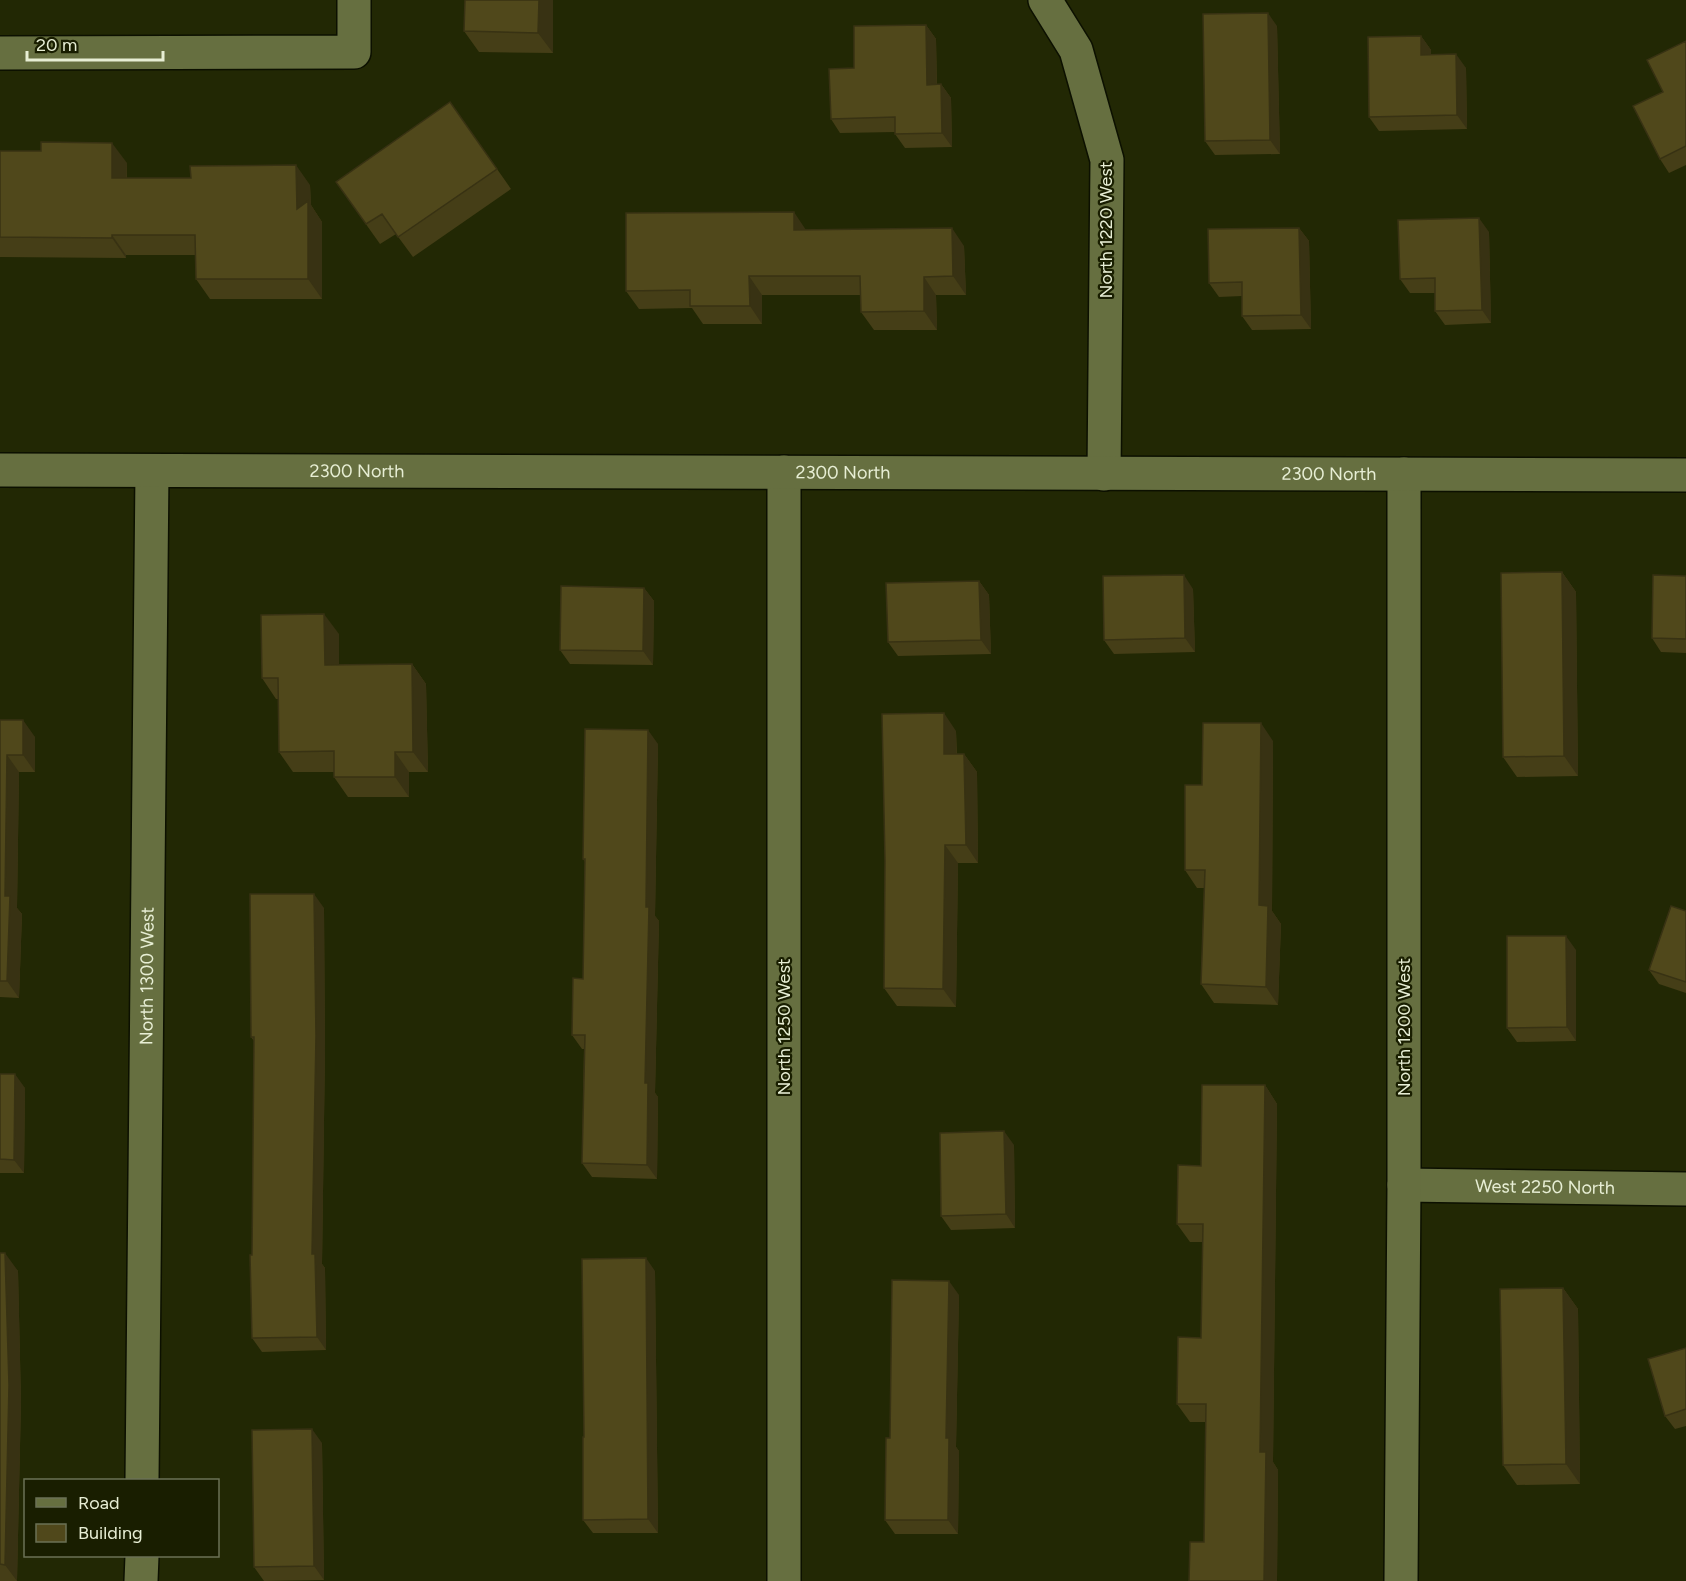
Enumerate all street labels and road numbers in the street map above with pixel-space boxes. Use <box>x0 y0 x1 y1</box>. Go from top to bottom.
street label: North 1220 West <box>1095 161 1117 298</box>
street label: 2300 North <box>310 460 404 482</box>
street label: 2300 North <box>796 461 890 484</box>
street label: 2300 North <box>1282 463 1376 485</box>
street label: North 1300 West <box>135 907 159 1045</box>
street label: North 1250 West <box>773 958 795 1096</box>
street label: North 1200 West <box>1393 958 1415 1096</box>
street label: West 2250 North <box>1475 1175 1615 1199</box>

